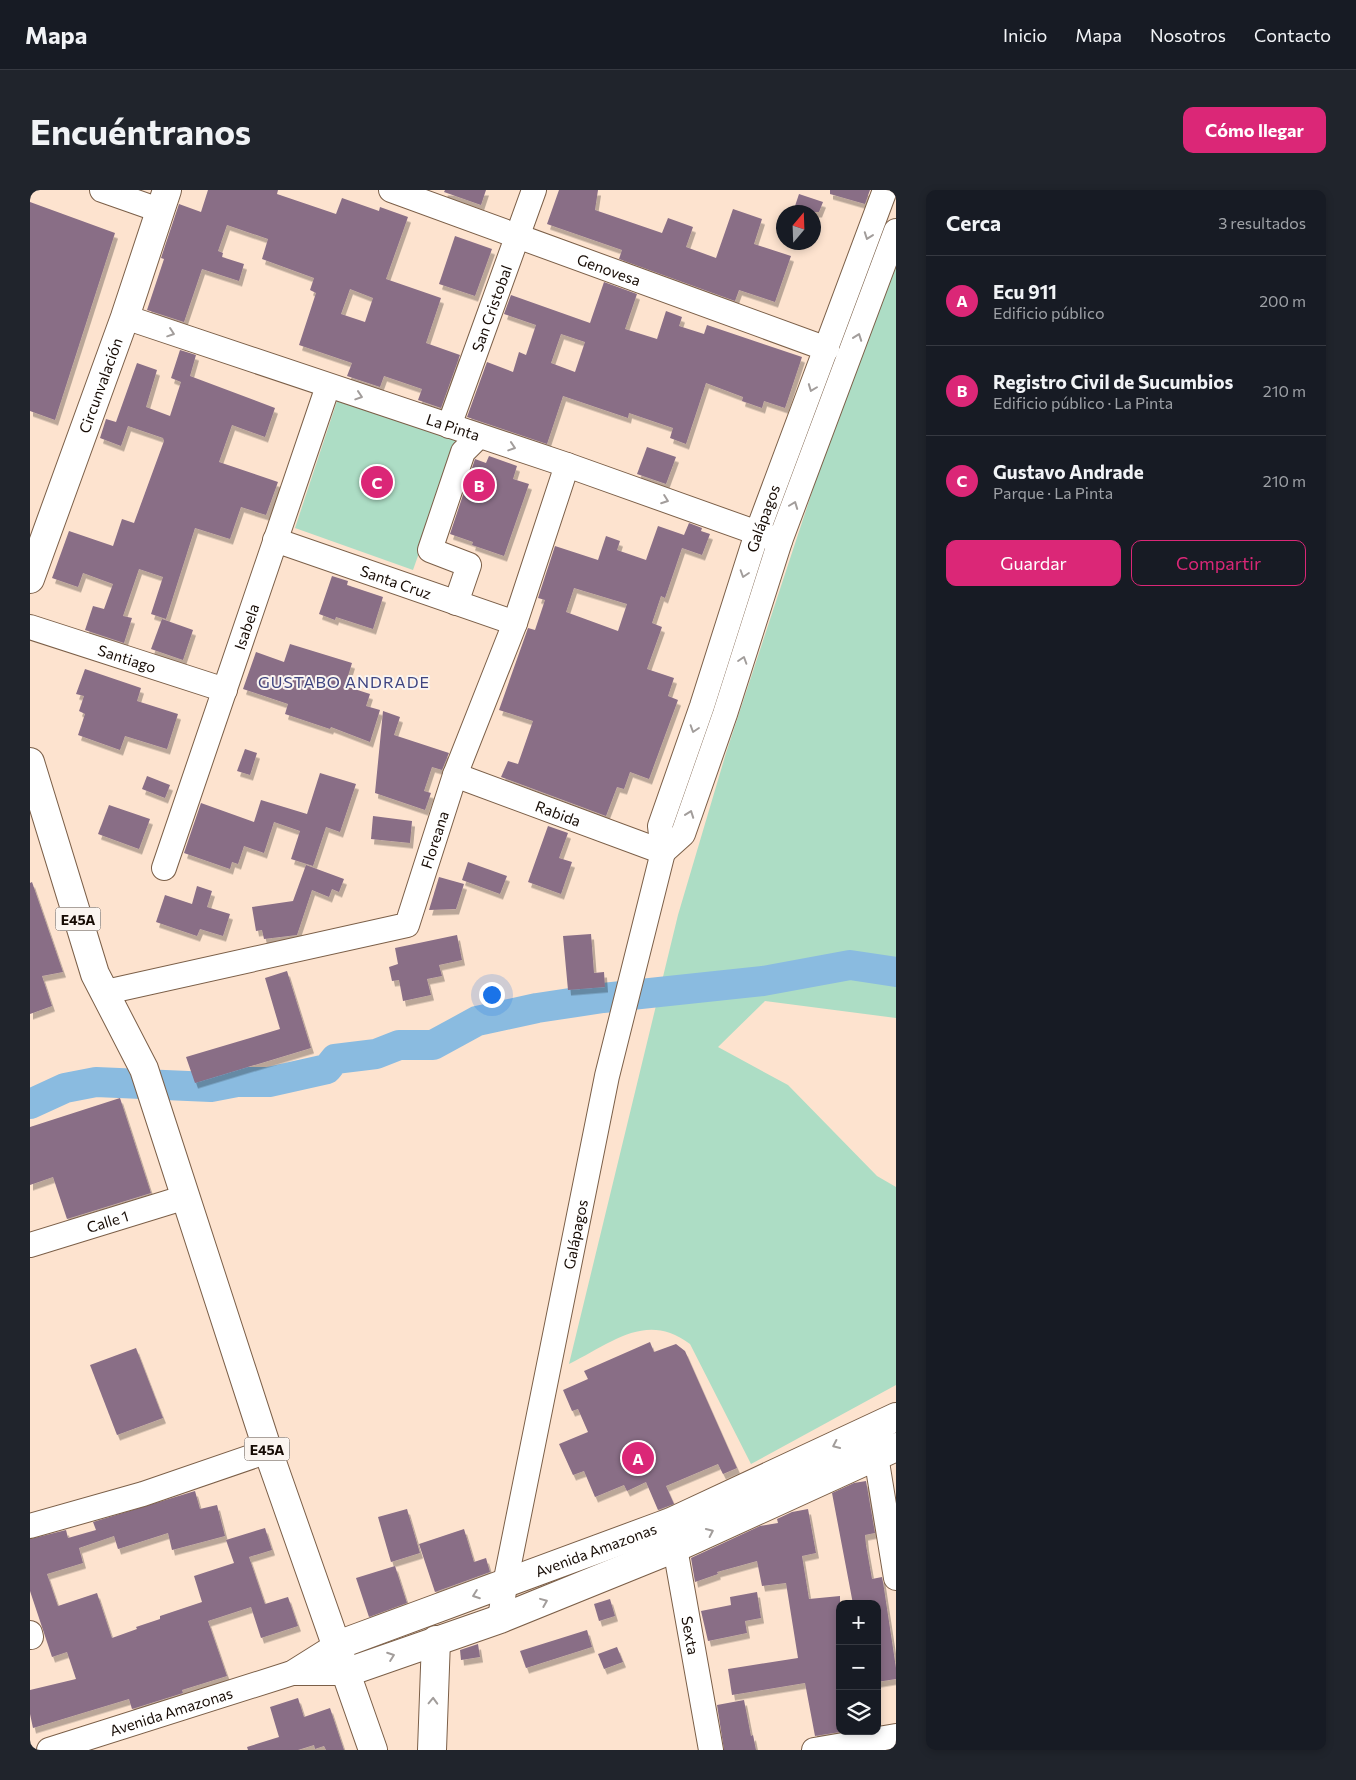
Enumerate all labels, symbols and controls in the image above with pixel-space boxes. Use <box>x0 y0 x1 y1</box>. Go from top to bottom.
text: Mapa <box>25 20 87 49</box>
text: Inicio <box>1003 24 1047 46</box>
text: Mapa <box>1075 24 1122 46</box>
text: Nosotros <box>1150 24 1226 46</box>
text: Contacto <box>1254 24 1331 46</box>
button: Cómo llegar <box>1183 107 1326 153</box>
text: Encuéntranos <box>30 109 251 152</box>
north arrow <box>776 205 821 250</box>
text: Cerca <box>946 210 1001 235</box>
text: 3 resultados <box>1218 213 1306 232</box>
one-way arrow <box>864 231 874 240</box>
street label: Genovesa <box>575 250 643 289</box>
street label: San Cristobal <box>468 263 515 354</box>
text: Ecu 911 <box>993 280 1057 303</box>
text: A <box>956 291 968 310</box>
text: 200 m <box>1259 291 1306 310</box>
text: Edificio público <box>993 303 1104 322</box>
one-way arrow <box>167 327 175 337</box>
one-way arrow <box>852 333 862 342</box>
street label: Circunvalación <box>75 335 126 435</box>
text: Registro Civil de Sucumbios <box>993 370 1233 393</box>
text: B <box>957 381 967 400</box>
text: 210 m <box>1263 381 1306 400</box>
one-way arrow <box>808 384 818 392</box>
one-way arrow <box>354 390 362 400</box>
text: Edificio público · La Pinta <box>993 393 1173 412</box>
street label: La Pinta <box>424 410 482 444</box>
one-way arrow <box>507 441 516 451</box>
text: Gustavo Andrade <box>993 460 1144 483</box>
pin: C <box>361 463 393 501</box>
pin: B <box>463 466 495 504</box>
text: C <box>957 471 967 490</box>
text: 210 m <box>1263 471 1306 490</box>
street label: Galápagos <box>742 482 783 554</box>
text: Parque · La Pinta <box>993 483 1113 502</box>
one-way arrow <box>661 494 669 504</box>
one-way arrow <box>788 502 798 510</box>
button: Guardar <box>946 540 1121 586</box>
button: Compartir <box>1131 540 1306 586</box>
street label: Santa Cruz <box>358 561 434 602</box>
one-way arrow <box>740 569 750 577</box>
street label: Isabela <box>230 601 262 652</box>
street label: Santiago <box>96 641 158 676</box>
one-way arrow <box>737 656 747 664</box>
district label: GUSTABO ANDRADE <box>258 672 430 691</box>
one-way arrow <box>690 724 700 732</box>
street label: Rabida <box>533 797 583 830</box>
street label: Floreana <box>417 809 452 871</box>
one-way arrow <box>685 810 695 818</box>
road number: E45A <box>56 908 100 931</box>
your location <box>479 982 505 1008</box>
street label: Galápagos <box>559 1198 591 1271</box>
street label: Calle 1 <box>84 1206 131 1236</box>
road number: E45A <box>244 1438 290 1460</box>
pin: A <box>622 1439 654 1477</box>
one-way arrow <box>832 1439 841 1450</box>
street label: Avenida Amazonas <box>533 1519 659 1580</box>
one-way arrow <box>705 1528 714 1539</box>
one-way arrow <box>472 1589 481 1599</box>
one-way arrow <box>539 1597 548 1608</box>
map controls <box>836 1600 881 1735</box>
button: + <box>836 1600 881 1645</box>
street label: Sexta <box>678 1615 703 1656</box>
button: − <box>836 1645 881 1690</box>
one-way arrow <box>386 1652 394 1662</box>
street label: Avenida Amazonas <box>107 1683 235 1739</box>
button: layers <box>836 1690 881 1735</box>
one-way arrow <box>428 1697 439 1705</box>

